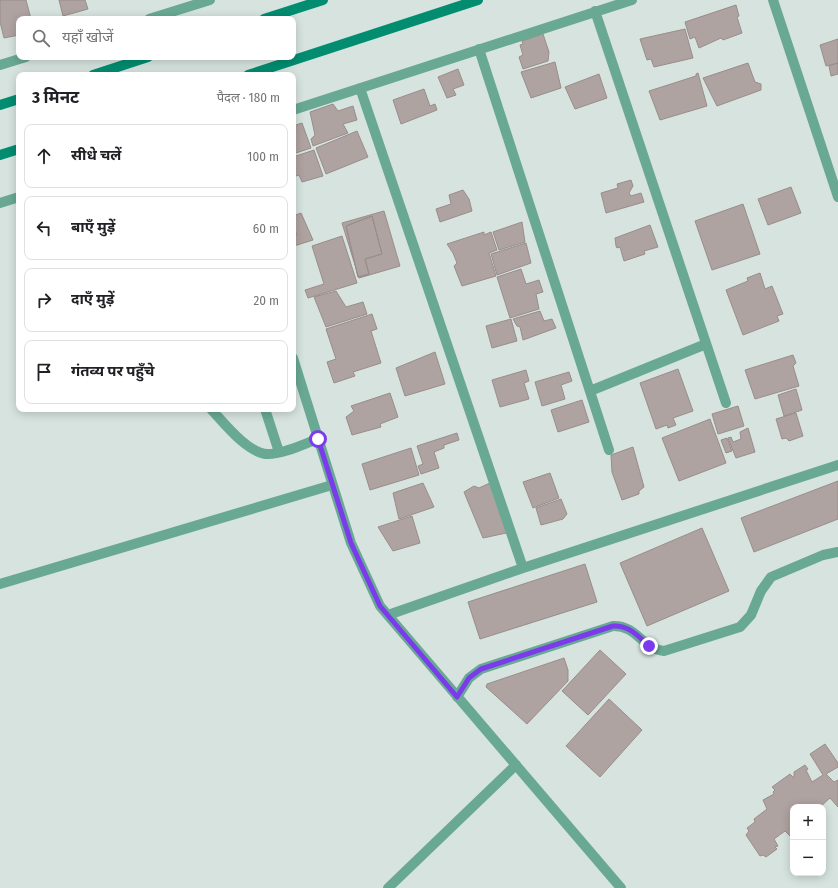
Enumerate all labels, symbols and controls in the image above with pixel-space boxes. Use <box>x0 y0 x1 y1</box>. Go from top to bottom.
search box <box>16 16 296 60</box>
icon: search <box>30 27 52 49</box>
text: यहाँ खोजें <box>62 28 113 46</box>
text: 3 मिनट <box>32 87 79 108</box>
text: पैदल · 180 m <box>217 90 280 105</box>
icon: ahead <box>33 145 55 167</box>
text: सीधे चलें <box>71 146 121 164</box>
text: 100 m <box>247 149 279 164</box>
icon: left <box>33 217 55 239</box>
text: बाएँ मुड़ें <box>71 218 115 236</box>
text: 60 m <box>253 221 279 236</box>
icon: right <box>33 289 55 311</box>
text: दाएँ मुड़ें <box>71 290 114 308</box>
text: 20 m <box>253 293 279 308</box>
icon: arrive <box>33 361 55 383</box>
text: गंतव्य पर पहुँचे <box>71 362 154 380</box>
route start <box>309 430 327 448</box>
route end <box>640 637 658 655</box>
map controls <box>790 804 826 876</box>
button: + <box>790 804 826 840</box>
button: − <box>790 840 826 876</box>

